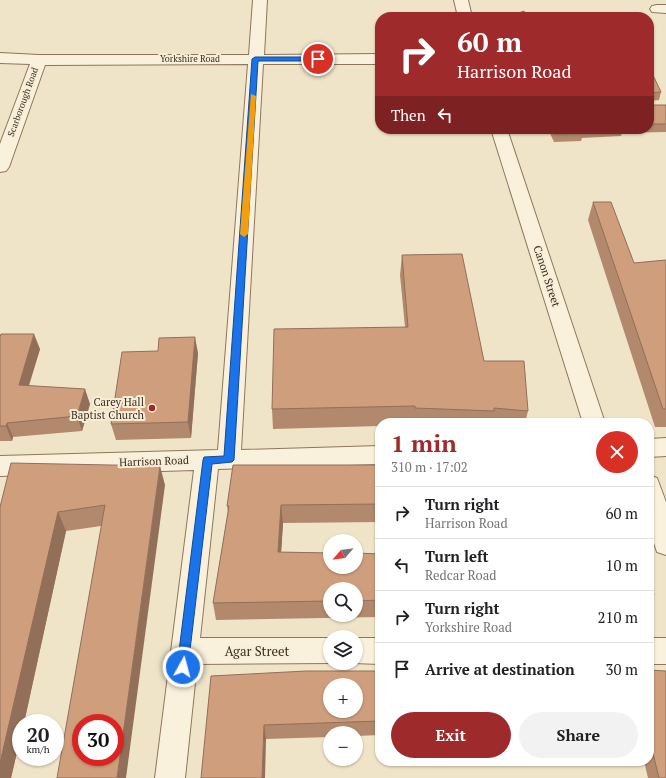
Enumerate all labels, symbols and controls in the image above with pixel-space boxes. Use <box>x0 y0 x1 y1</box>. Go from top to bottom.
text: 60 m <box>457 23 522 60</box>
icon: right <box>391 28 443 80</box>
pin <box>301 42 335 76</box>
icon: arrive <box>307 48 329 70</box>
street label: Yorkshire Road <box>160 53 220 65</box>
text: Harrison Road <box>457 59 571 83</box>
street label: Scarborough Road <box>5 66 41 138</box>
icon: left <box>434 104 456 126</box>
text: Then <box>391 105 426 125</box>
street label: Canon Street <box>530 243 564 309</box>
place label: Carey Hall Baptist Church <box>71 395 145 422</box>
marker: Carey Hall Baptist Church <box>147 403 157 413</box>
text: 1 min <box>391 427 457 459</box>
button: close <box>596 431 638 473</box>
street label: Harrison Road <box>119 453 189 469</box>
text: 310 m · 17:02 <box>391 458 468 476</box>
text: Turn right <box>425 494 500 514</box>
icon: right <box>391 502 413 524</box>
text: 60 m <box>605 503 638 523</box>
text: Harrison Road <box>425 514 508 532</box>
north arrow <box>323 534 363 574</box>
map controls <box>323 534 363 766</box>
text: Turn left <box>425 546 489 566</box>
icon: left <box>391 554 413 576</box>
text: 10 m <box>605 555 638 575</box>
text: Redcar Road <box>425 566 497 584</box>
button: search <box>323 582 363 622</box>
text: Turn right <box>425 598 500 618</box>
icon: right <box>391 606 413 628</box>
text: 210 m <box>597 607 638 627</box>
text: Yorkshire Road <box>425 618 512 636</box>
button: layers <box>323 630 363 670</box>
street label: Agar Street <box>225 642 289 660</box>
position arrow <box>162 646 204 688</box>
icon: arrive <box>391 658 413 680</box>
text: Arrive at destination <box>425 659 575 679</box>
text: 30 m <box>605 659 638 679</box>
button: + <box>323 678 363 718</box>
button: Exit <box>391 712 511 758</box>
button: Share <box>519 712 638 758</box>
speed limit sign: 30 <box>72 714 124 766</box>
text: 20 <box>27 721 49 748</box>
button: − <box>323 726 363 766</box>
text: km/h <box>26 743 50 756</box>

